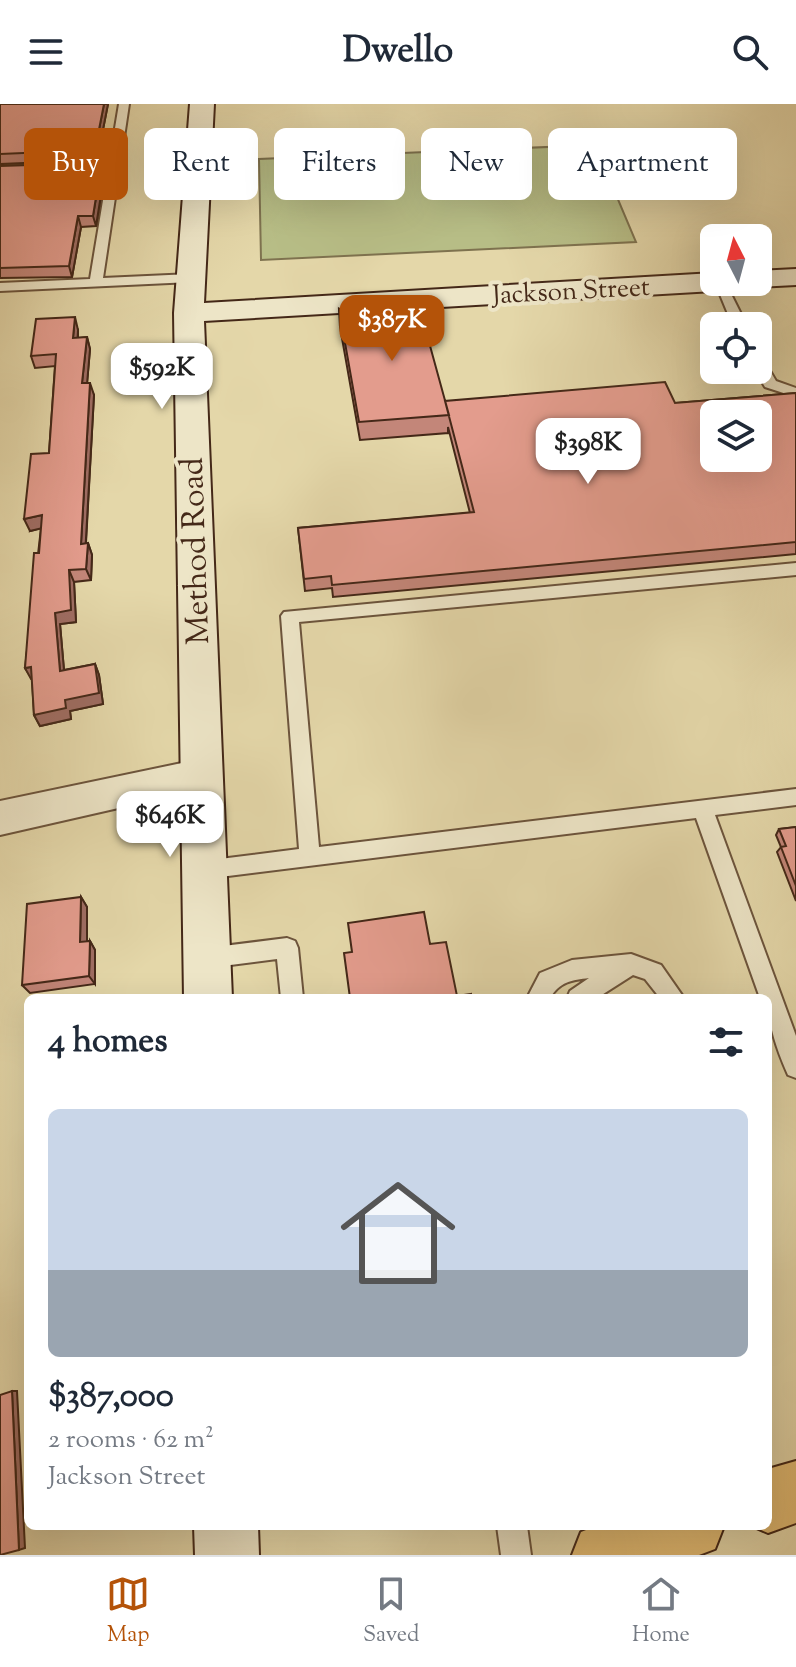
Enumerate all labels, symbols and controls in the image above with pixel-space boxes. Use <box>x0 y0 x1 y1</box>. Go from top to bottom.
text: Dwello <box>343 26 453 78</box>
icon: menu <box>24 30 68 74</box>
icon: search <box>728 30 772 74</box>
chip: Buy <box>24 128 128 200</box>
chip: Rent <box>144 128 258 200</box>
chip: Filters <box>274 128 405 200</box>
chip: New <box>421 128 532 200</box>
chip: Apartment <box>548 128 737 200</box>
north arrow <box>700 224 772 296</box>
map controls <box>700 224 772 472</box>
street label: Jackson Street <box>490 270 651 315</box>
pin: $387K <box>336 295 448 363</box>
text: $387K <box>357 302 427 339</box>
button: locate <box>700 312 772 384</box>
pin: $592K <box>106 343 218 411</box>
text: $592K <box>129 350 195 387</box>
button: layers <box>700 400 772 472</box>
pin: $398K <box>532 418 644 486</box>
text: $398K <box>554 425 622 462</box>
street label: Method Road <box>171 456 223 645</box>
pin: $646K <box>114 791 226 859</box>
text: $646K <box>135 798 205 835</box>
text: 4 homes <box>48 1018 168 1067</box>
icon: filters <box>704 1020 748 1064</box>
icon: home <box>326 1161 470 1305</box>
text: $387,000 <box>48 1373 174 1422</box>
text: 2 rooms · 62 m² <box>48 1422 214 1459</box>
text: Jackson Street <box>48 1459 205 1496</box>
tab: Map <box>106 1572 150 1652</box>
tab: Saved <box>363 1572 419 1652</box>
tab: Home <box>632 1572 690 1652</box>

